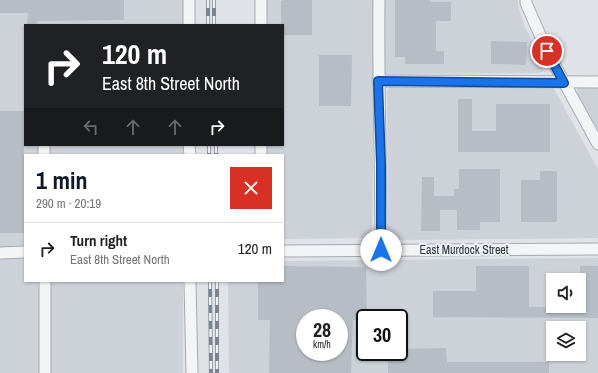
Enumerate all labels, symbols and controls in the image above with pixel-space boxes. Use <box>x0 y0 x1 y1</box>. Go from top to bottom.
pin <box>530 34 564 68</box>
text: 120 m <box>102 35 167 73</box>
icon: right <box>36 40 88 92</box>
icon: arrive <box>536 40 558 62</box>
text: East 8th Street North <box>102 71 240 96</box>
icon: left <box>80 116 102 138</box>
icon: ahead <box>122 116 144 138</box>
icon: ahead <box>164 116 186 138</box>
icon: right <box>206 116 228 138</box>
text: 1 min <box>36 164 87 196</box>
button: close <box>230 167 272 209</box>
text: 290 m · 20:19 <box>36 195 101 212</box>
position arrow <box>360 229 402 271</box>
text: Turn right <box>70 230 127 251</box>
icon: right <box>36 238 58 260</box>
text: 120 m <box>238 238 272 259</box>
street label: East Murdock Street <box>419 242 509 258</box>
text: East 8th Street North <box>70 251 170 268</box>
map controls <box>546 273 586 361</box>
button: sound <box>546 273 586 313</box>
speed limit sign: 30 <box>356 309 408 361</box>
text: 28 <box>313 316 331 343</box>
button: layers <box>546 321 586 361</box>
text: km/h <box>313 338 331 351</box>

